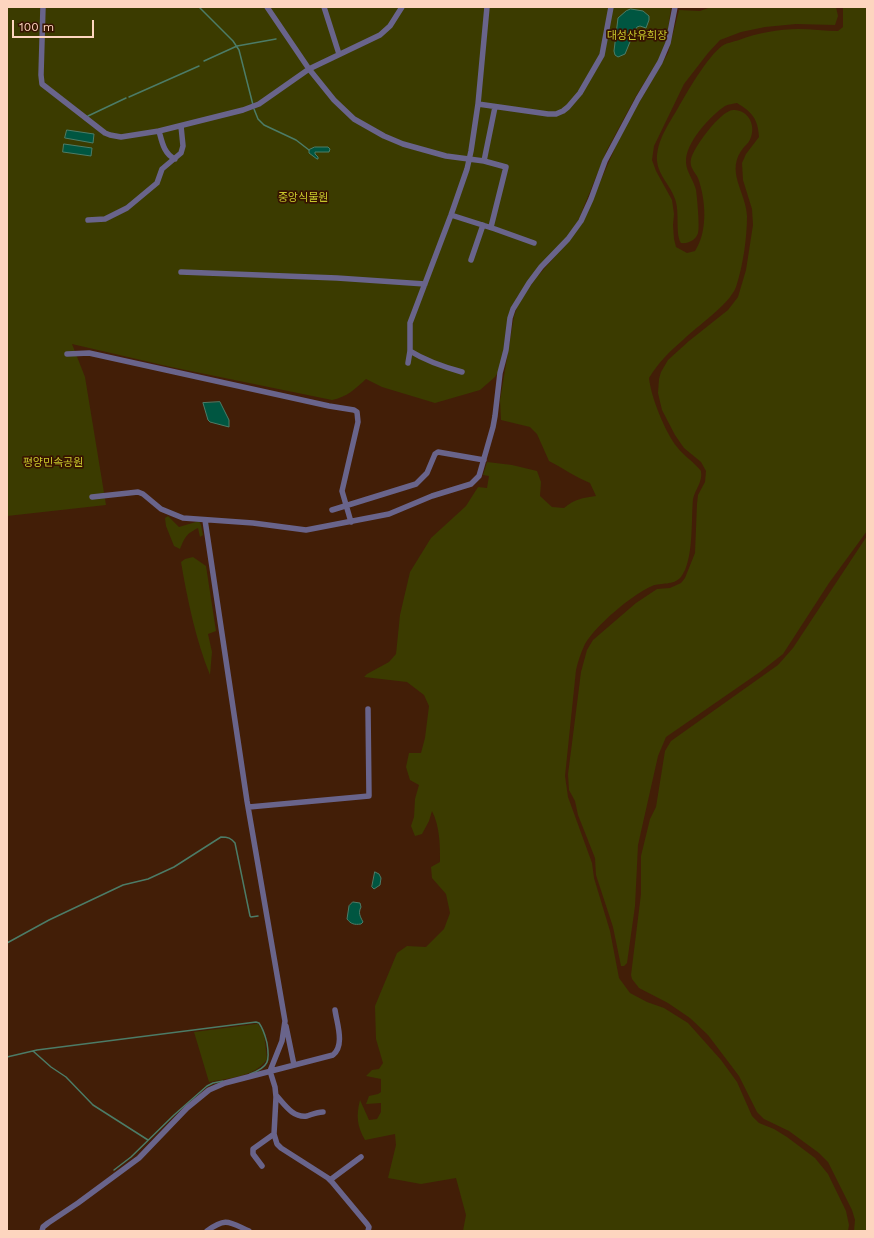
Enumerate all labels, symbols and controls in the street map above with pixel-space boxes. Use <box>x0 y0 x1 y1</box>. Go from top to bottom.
scale bar <box>14 12 96 38</box>
text: 100 m <box>19 20 54 34</box>
park label: 대성산유희장 <box>607 29 667 43</box>
park label: 중앙식물원 <box>278 191 328 205</box>
park label: 평양민속공원 <box>23 456 83 470</box>

